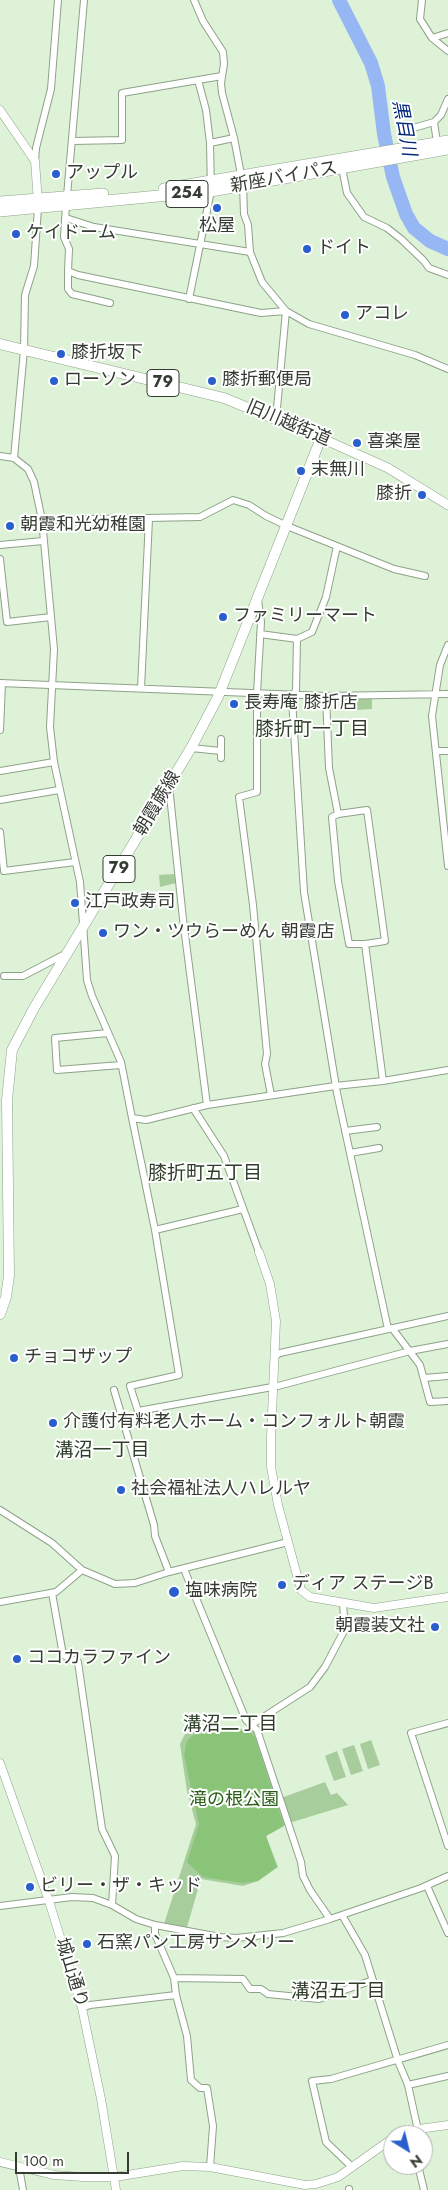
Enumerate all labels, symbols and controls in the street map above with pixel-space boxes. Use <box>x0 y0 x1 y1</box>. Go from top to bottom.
water label: 黒目川 <box>386 98 420 158</box>
street label: 新座バイパス <box>229 158 339 198</box>
place label: アップル <box>66 163 138 185</box>
marker: アップル <box>50 168 62 180</box>
road number: 254 <box>166 180 208 208</box>
marker: 松屋 <box>211 202 223 214</box>
place label: 松屋 <box>199 216 235 238</box>
place label: ケイドーム <box>26 223 116 245</box>
marker: ケイドーム <box>10 228 22 240</box>
place label: ドイト <box>317 238 371 260</box>
marker: ドイト <box>301 243 313 255</box>
place label: アコレ <box>355 304 409 326</box>
marker: アコレ <box>339 309 351 321</box>
place label: 膝折坂下 <box>71 343 143 365</box>
marker: 膝折坂下 <box>55 348 67 360</box>
road number: 79 <box>147 369 179 396</box>
place label: ローソン <box>64 370 136 392</box>
place label: 膝折郵便局 <box>222 370 312 392</box>
marker: ローソン <box>48 375 60 387</box>
marker: 膝折郵便局 <box>206 375 218 387</box>
street label: 旧川越街道 <box>242 396 334 452</box>
place label: 喜楽屋 <box>367 432 421 454</box>
marker: 喜楽屋 <box>351 437 363 449</box>
place label: 末無川 <box>311 460 365 482</box>
marker: 末無川 <box>295 465 307 477</box>
place label: 膝折 <box>376 484 412 506</box>
marker: 膝折 <box>416 489 428 501</box>
place label: 朝霞和光幼稚園 <box>20 515 146 537</box>
marker: 朝霞和光幼稚園 <box>4 520 16 532</box>
place label: ファミリーマート <box>233 606 377 628</box>
marker: ファミリーマート <box>217 611 229 623</box>
place label: 長寿庵 膝折店 <box>244 693 357 715</box>
marker: 長寿庵 膝折店 <box>228 698 240 710</box>
district label: 膝折町一丁目 <box>255 719 369 741</box>
street label: 朝霞蕨線 <box>130 768 186 840</box>
road number: 79 <box>103 856 135 882</box>
place label: 江戸政寿司 <box>85 892 175 914</box>
marker: 江戸政寿司 <box>69 897 81 909</box>
place label: ワン・ツウらーめん 朝霞店 <box>113 922 334 944</box>
marker: ワン・ツウらーめん 朝霞店 <box>97 927 109 939</box>
district label: 膝折町五丁目 <box>148 1163 262 1185</box>
place label: チョコザップ <box>24 1347 132 1369</box>
marker: チョコザップ <box>8 1352 20 1364</box>
place label: 介護付有料老人ホーム・コンフォルト朝霞 <box>63 1412 405 1434</box>
marker: 介護付有料老人ホーム・コンフォルト朝霞 <box>47 1417 59 1429</box>
district label: 溝沼一丁目 <box>55 1440 149 1462</box>
place label: 社会福祉法人ハレルヤ <box>131 1479 311 1501</box>
marker: 社会福祉法人ハレルヤ <box>115 1484 127 1496</box>
place label: ディア ステージB <box>292 1574 433 1596</box>
marker: ディア ステージB <box>276 1579 288 1591</box>
place label: 塩味病院 <box>185 1581 257 1603</box>
marker: 塩味病院 <box>167 1585 181 1599</box>
place label: 朝霞装文社 <box>335 1616 425 1638</box>
marker: 朝霞装文社 <box>429 1621 441 1633</box>
place label: ココカラファイン <box>27 1648 171 1670</box>
marker: ココカラファイン <box>11 1653 23 1665</box>
district label: 溝沼二丁目 <box>183 1714 277 1736</box>
park label: 滝の根公園 <box>189 1790 279 1812</box>
place label: ビリー・ザ・キッド <box>40 1876 202 1898</box>
marker: ビリー・ザ・キッド <box>24 1881 36 1893</box>
place label: 石窯パン工房サンメリー <box>97 1933 295 1955</box>
street label: 城山通り <box>50 1935 92 2011</box>
marker: 石窯パン工房サンメリー <box>81 1938 93 1950</box>
district label: 溝沼五丁目 <box>291 1981 385 2003</box>
north arrow <box>383 2125 433 2175</box>
scale bar <box>18 2142 131 2174</box>
text: 100 m <box>23 2150 64 2172</box>
text: N <box>406 2150 427 2173</box>

